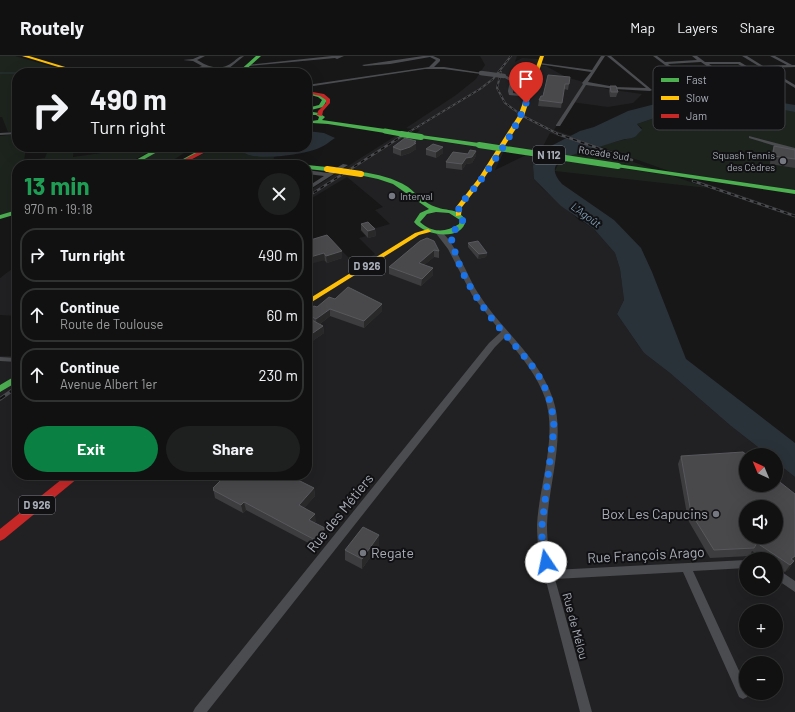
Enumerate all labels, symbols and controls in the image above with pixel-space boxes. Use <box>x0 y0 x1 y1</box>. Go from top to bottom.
text: Routely <box>20 16 84 39</box>
text: Map <box>630 19 655 36</box>
text: Layers <box>677 19 718 36</box>
text: Share <box>740 19 775 36</box>
pin <box>509 62 543 103</box>
legend <box>653 66 785 130</box>
icon: arrive <box>515 68 537 90</box>
text: Fast <box>686 73 707 86</box>
text: 490 m <box>90 82 167 116</box>
icon: right <box>24 84 76 136</box>
text: Slow <box>686 91 709 104</box>
text: Jam <box>686 109 707 122</box>
text: Turn right <box>90 116 166 138</box>
street label: Rocade Sud <box>578 143 630 163</box>
road number: N 112 <box>533 146 565 164</box>
place label: Squash Tennis des Cèdres <box>713 149 775 173</box>
marker: Squash Tennis des Cèdres <box>778 156 788 166</box>
text: 13 min <box>24 171 90 200</box>
button: close <box>258 173 300 215</box>
place label: Interval <box>400 190 433 202</box>
marker: Interval <box>387 191 397 201</box>
water label: L'Agoût <box>569 199 604 230</box>
text: 970 m · 19:18 <box>24 201 93 217</box>
icon: right <box>26 244 48 266</box>
text: Turn right <box>60 246 125 264</box>
text: 490 m <box>258 246 298 264</box>
road number: D 926 <box>349 257 385 275</box>
text: Continue <box>60 298 120 316</box>
icon: ahead <box>26 304 48 326</box>
text: 60 m <box>266 306 298 324</box>
text: Route de Toulouse <box>60 316 163 332</box>
text: Continue <box>60 358 120 376</box>
icon: ahead <box>26 364 48 386</box>
text: 230 m <box>258 366 298 384</box>
text: Avenue Albert 1er <box>60 376 157 392</box>
button: Exit <box>24 426 158 472</box>
button: Share <box>166 426 300 472</box>
north arrow <box>739 448 783 492</box>
map controls <box>739 448 783 700</box>
street label: Rue des Métiers <box>303 470 377 555</box>
road number: D 926 <box>19 496 55 514</box>
button: sound <box>739 500 783 544</box>
place label: Box Les Capucins <box>602 505 708 522</box>
marker: Box Les Capucins <box>711 509 721 519</box>
position arrow <box>525 541 567 583</box>
street label: Rue François Arago <box>587 543 705 566</box>
place label: Regate <box>371 544 414 561</box>
marker: Regate <box>358 548 368 558</box>
button: search <box>739 552 783 596</box>
street label: Rue de Mélou <box>560 591 592 661</box>
button: + <box>739 604 783 648</box>
button: − <box>739 656 783 700</box>

